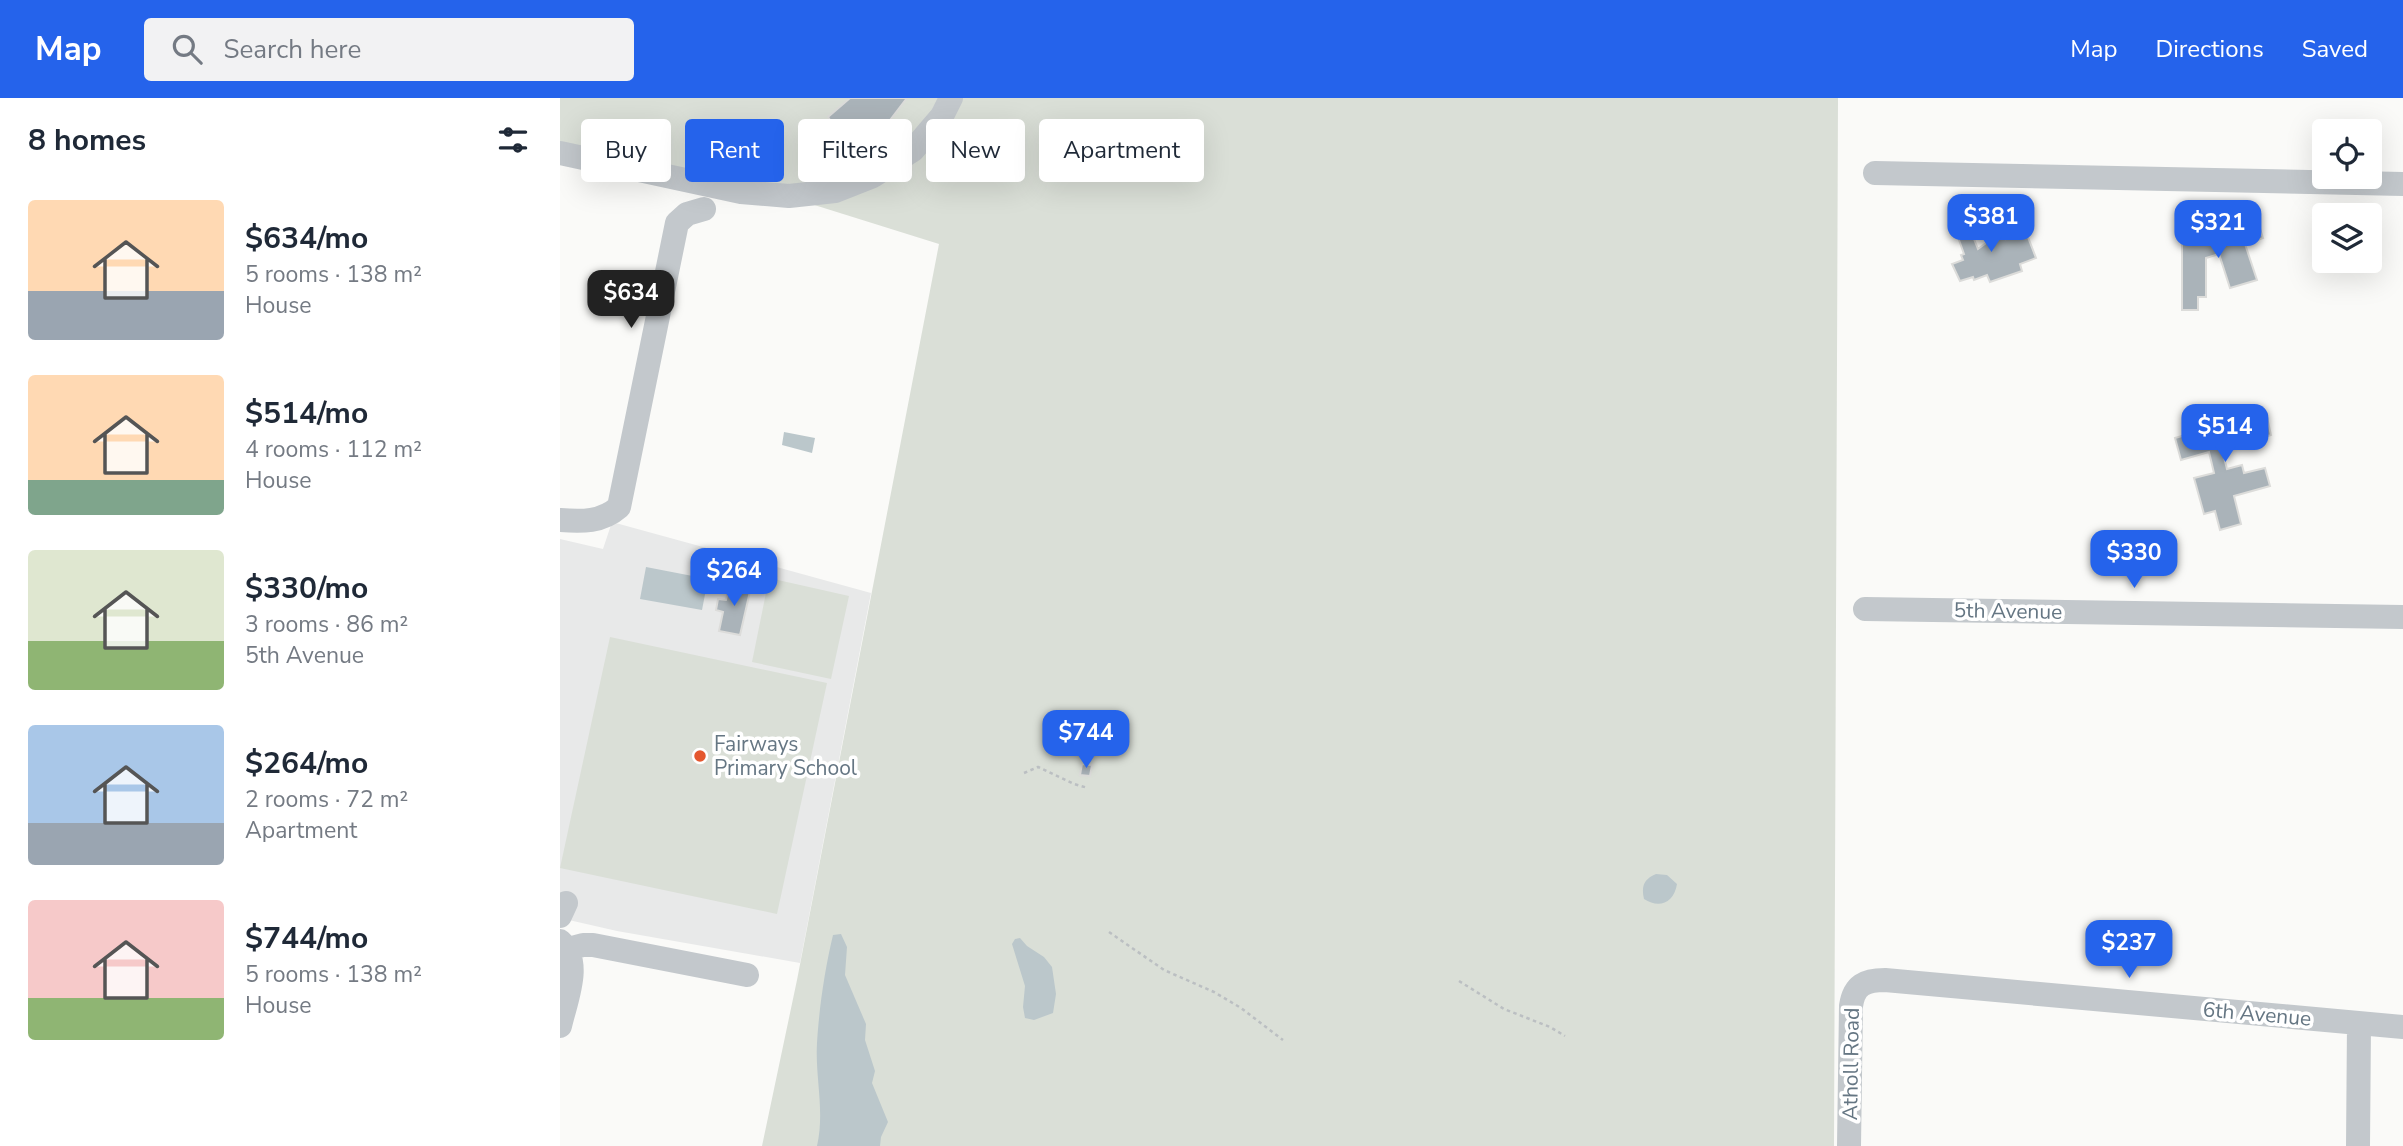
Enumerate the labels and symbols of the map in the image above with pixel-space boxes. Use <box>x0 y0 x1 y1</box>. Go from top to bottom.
pin: $381 <box>1950 194 2032 254</box>
pin: $321 <box>2177 200 2259 260</box>
pin: $634 <box>590 271 672 330</box>
pin: $514 <box>2184 404 2266 464</box>
pin: $330 <box>2093 531 2175 590</box>
pin: $264 <box>693 548 775 608</box>
street label: 5th Avenue <box>1953 596 2063 626</box>
pin: $744 <box>1045 710 1127 770</box>
place label: Fairways Primary School <box>714 730 858 782</box>
marker: Fairways Primary School <box>692 748 708 764</box>
pin: $237 <box>2088 920 2170 980</box>
street label: 6th Avenue <box>2202 995 2312 1033</box>
street label: Atholl Road <box>1836 1007 1866 1121</box>

